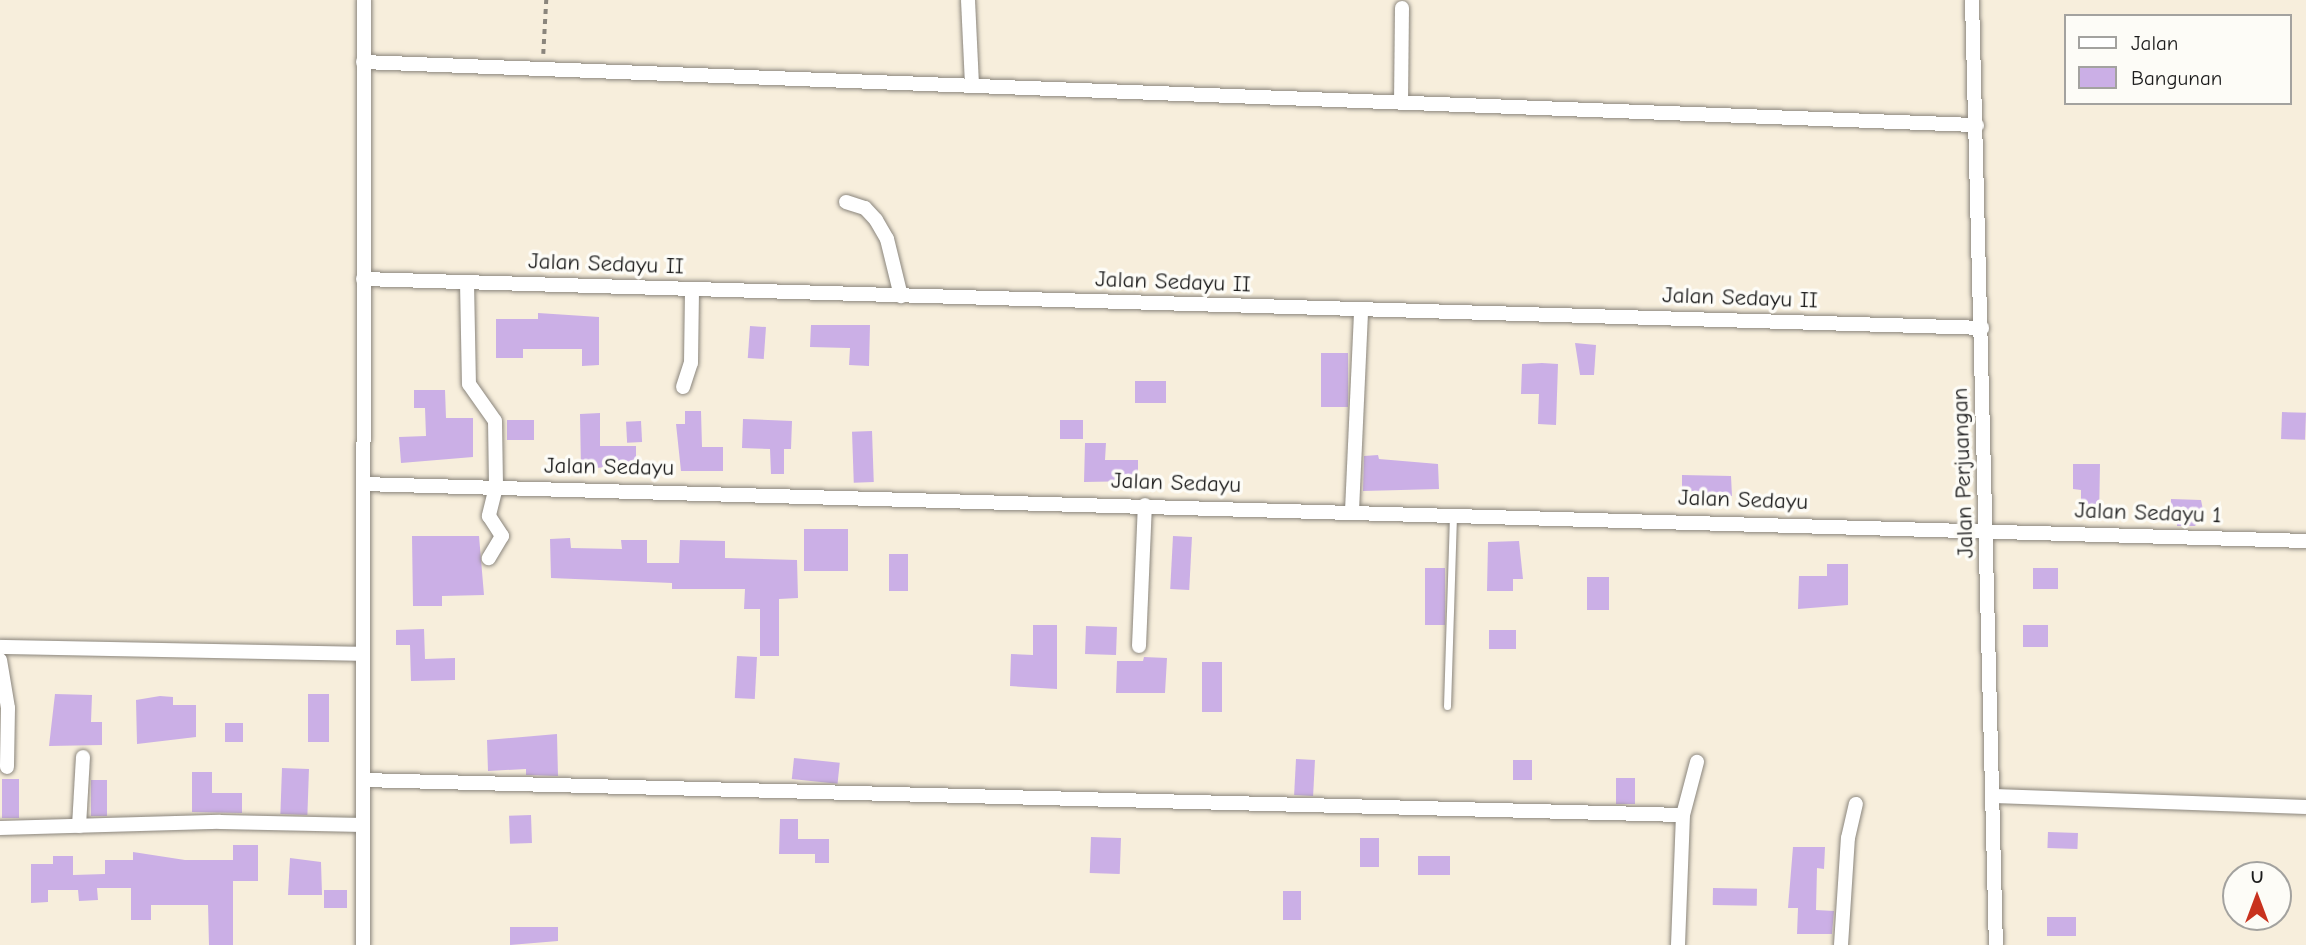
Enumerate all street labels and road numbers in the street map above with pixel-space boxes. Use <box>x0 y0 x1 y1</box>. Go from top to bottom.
street label: Jalan Sedayu II <box>528 247 684 281</box>
street label: Jalan Sedayu II <box>1095 265 1251 299</box>
street label: Jalan Sedayu II <box>1662 281 1818 315</box>
street label: Jalan Perjuangan <box>1946 387 1980 559</box>
street label: Jalan Sedayu <box>544 452 674 482</box>
street label: Jalan Sedayu <box>1111 467 1241 499</box>
street label: Jalan Sedayu <box>1678 484 1808 516</box>
street label: Jalan Sedayu 1 <box>2074 497 2222 529</box>

